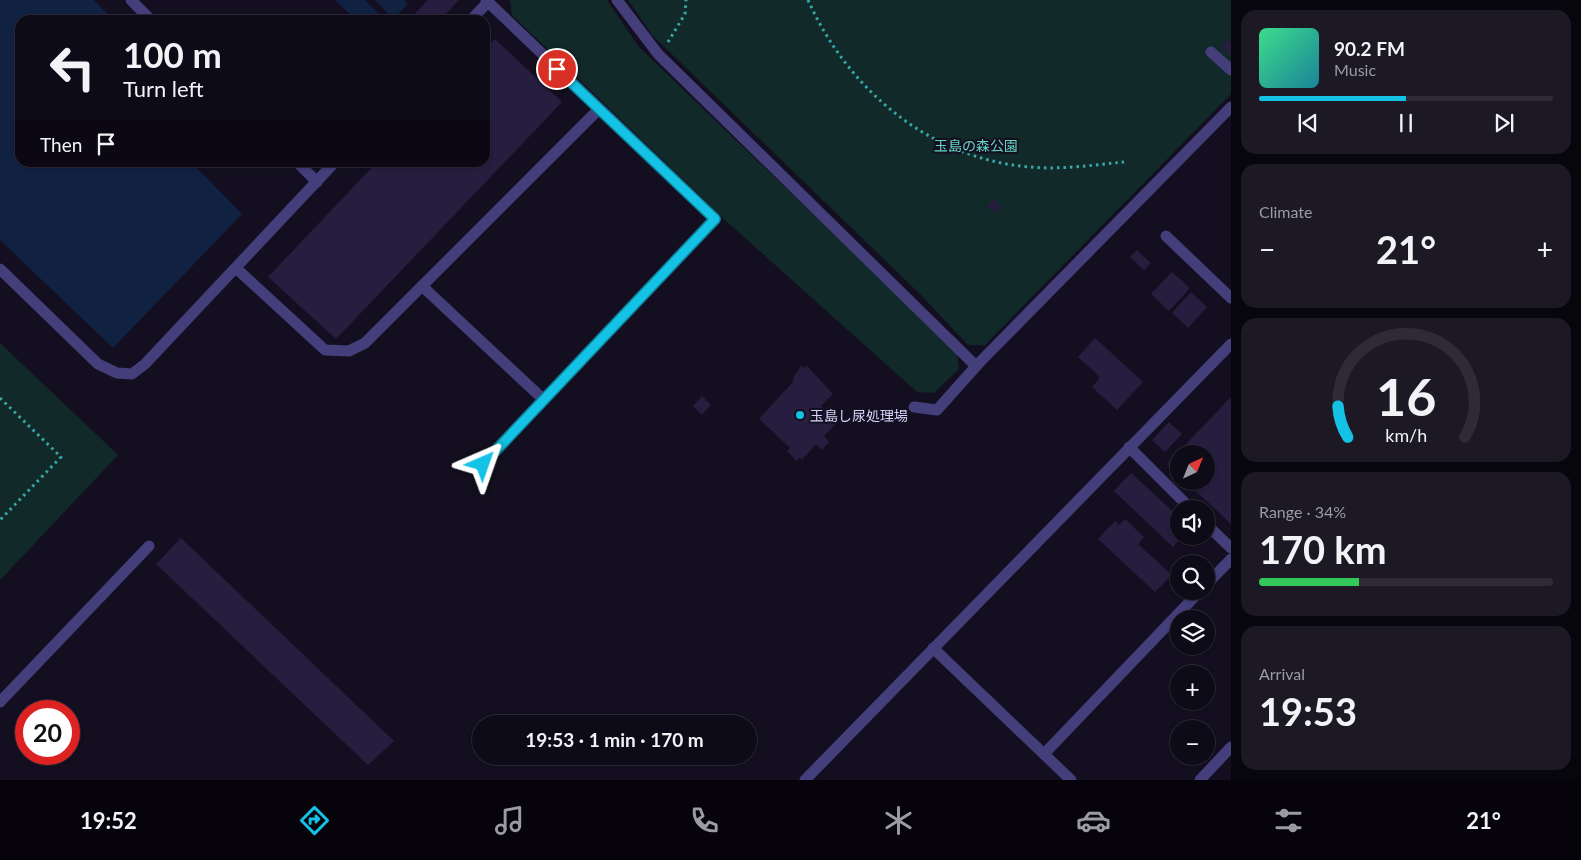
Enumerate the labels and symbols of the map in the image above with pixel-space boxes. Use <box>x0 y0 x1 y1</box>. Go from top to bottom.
pin <box>536 48 578 90</box>
park label: 玉島の森公園 <box>934 137 1018 154</box>
place label: 玉島し尿処理場 <box>810 407 908 424</box>
marker: 玉島し尿処理場 <box>794 409 806 421</box>
position arrow <box>456 437 508 489</box>
north arrow <box>1170 445 1215 490</box>
speed limit sign: 20 <box>15 700 80 765</box>

